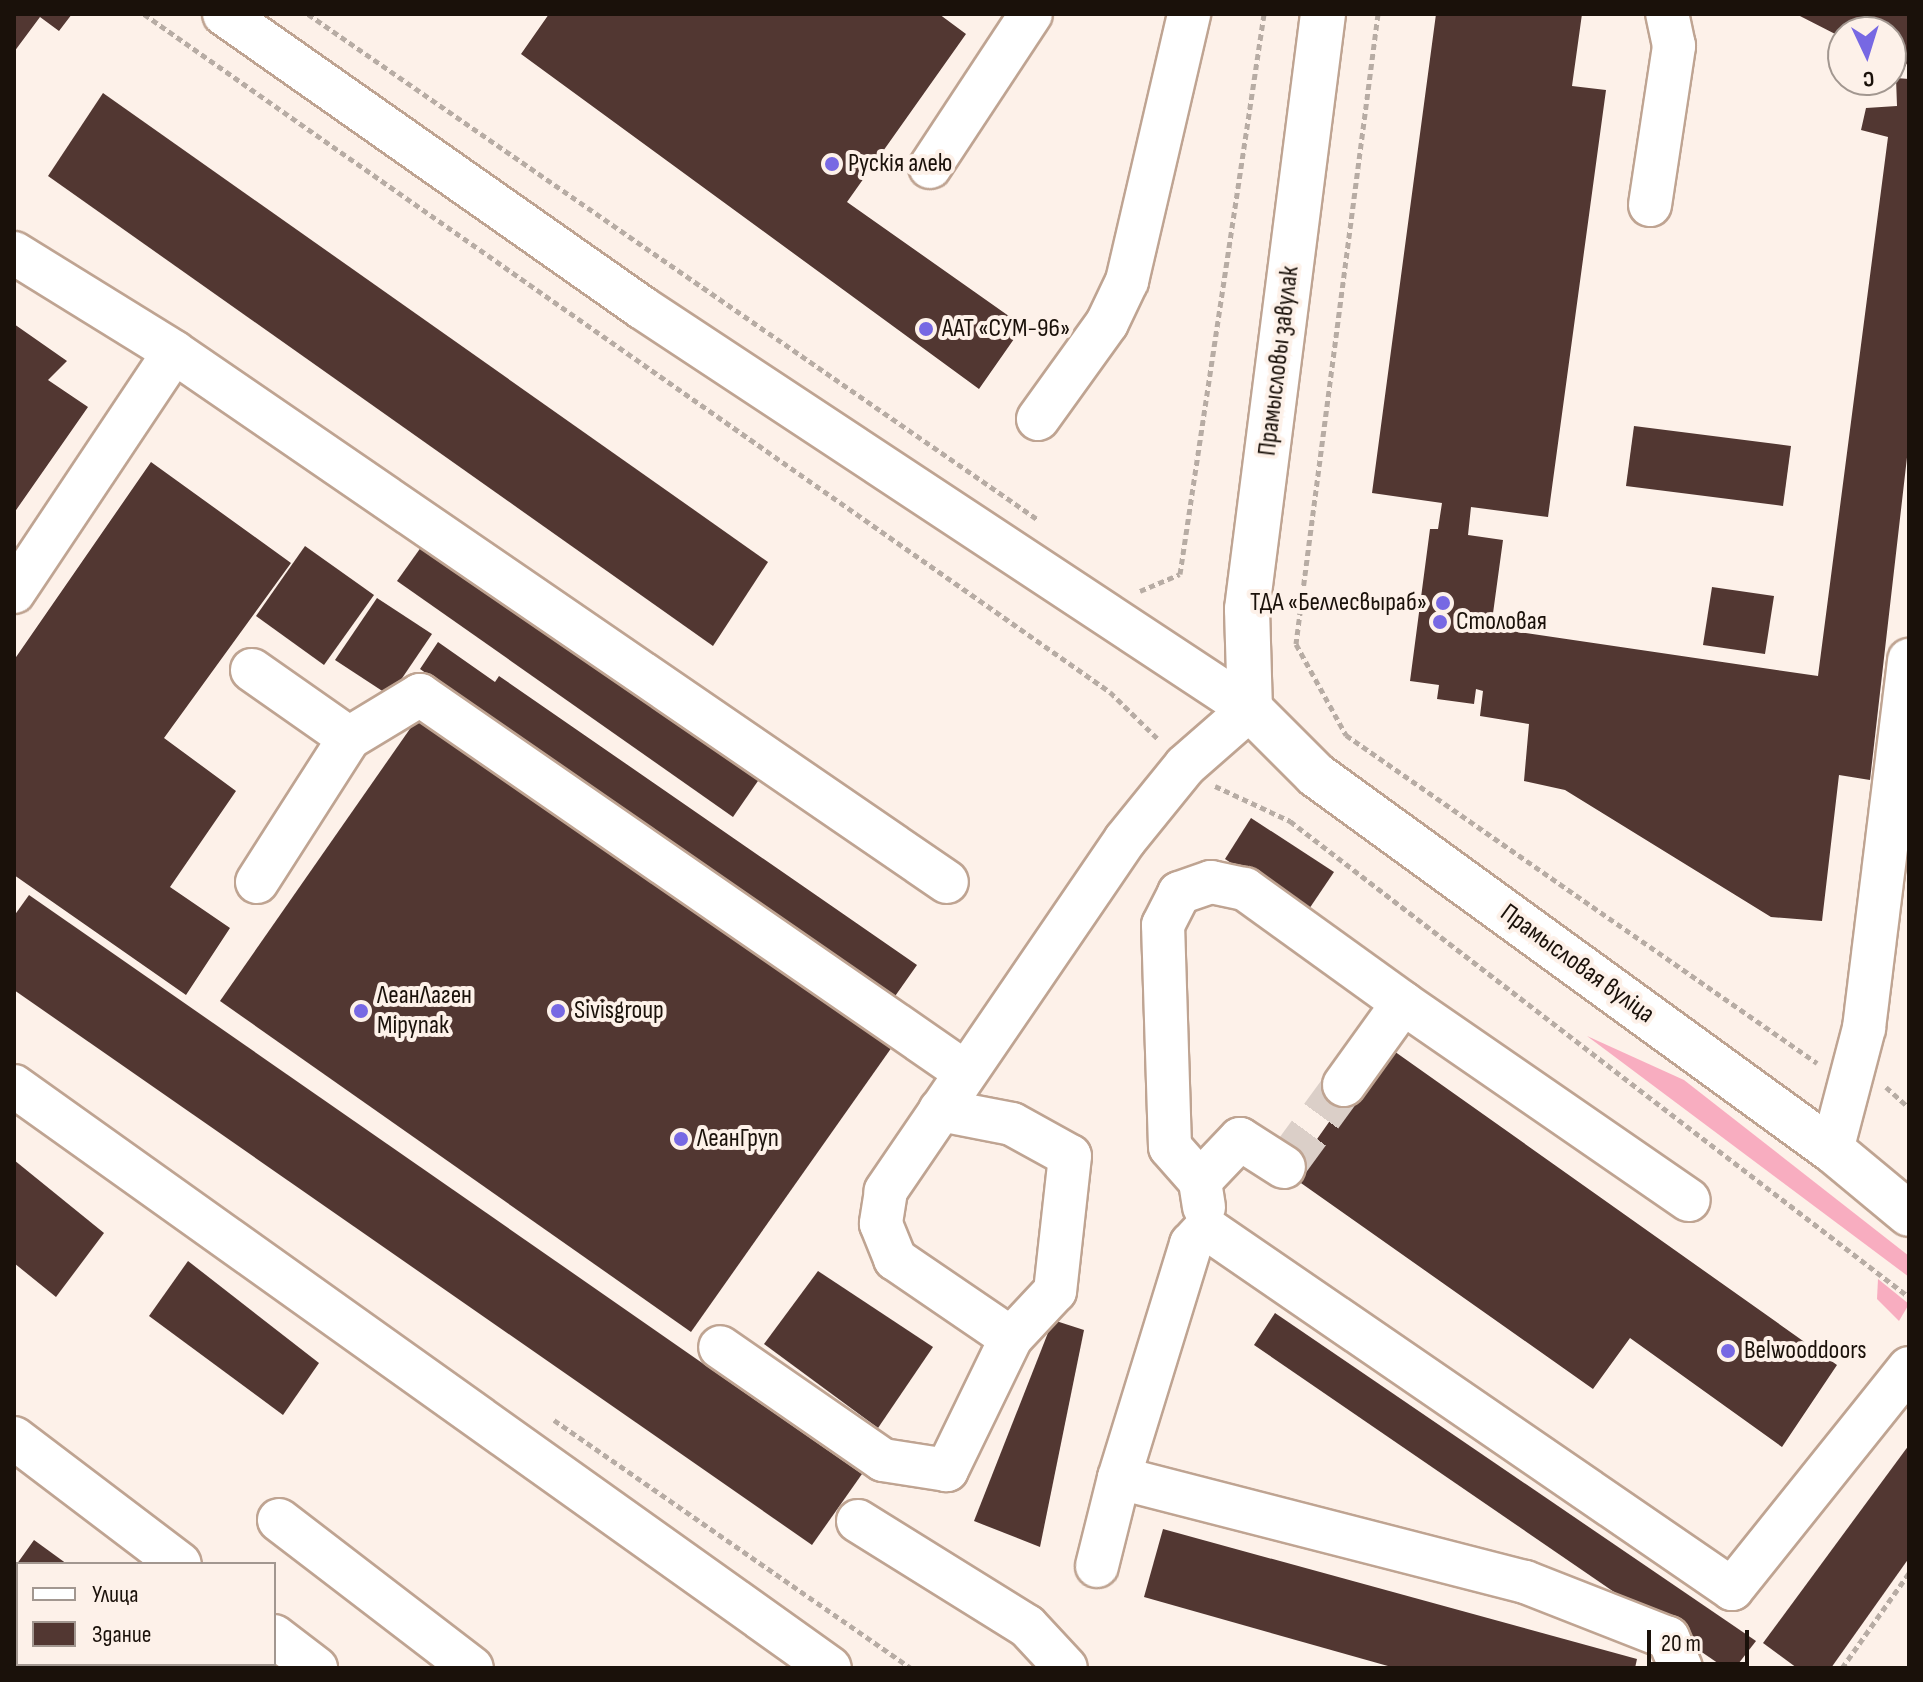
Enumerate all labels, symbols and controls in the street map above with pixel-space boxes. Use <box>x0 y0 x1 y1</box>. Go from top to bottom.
north arrow <box>1827 16 1907 96</box>
text: С <box>1862 65 1875 92</box>
place label: Рускія алею <box>848 148 952 180</box>
marker: Рускія алею <box>823 155 841 173</box>
street label: Прамысловы завулак <box>1252 264 1306 458</box>
place label: ААТ «СУМ-96» <box>942 313 1070 345</box>
marker: ААТ «СУМ-96» <box>917 320 935 338</box>
place label: ТДА «Беллесвыраб» <box>1250 587 1427 619</box>
marker: ТДА «Беллесвыраб» <box>1434 594 1452 612</box>
place label: Столовая <box>1456 606 1547 638</box>
marker: Столовая <box>1431 613 1449 631</box>
street label: Прамысловая вуліца <box>1494 898 1660 1030</box>
place label: ЛеанЛаген Мірупак <box>377 980 472 1042</box>
place label: Sivisgroup <box>574 995 664 1027</box>
marker: ЛеанЛаген Мірупак <box>352 1002 370 1020</box>
marker: Sivisgroup <box>549 1002 567 1020</box>
place label: ЛеанГруп <box>697 1123 779 1155</box>
marker: ЛеанГруп <box>672 1130 690 1148</box>
place label: Belwooddoors <box>1744 1335 1867 1367</box>
marker: Belwooddoors <box>1719 1342 1737 1360</box>
legend <box>16 1562 276 1666</box>
text: Улица <box>92 1580 138 1609</box>
scale bar <box>1651 1614 1753 1664</box>
text: Здание <box>92 1620 151 1649</box>
text: 20 m <box>1661 1629 1701 1658</box>

